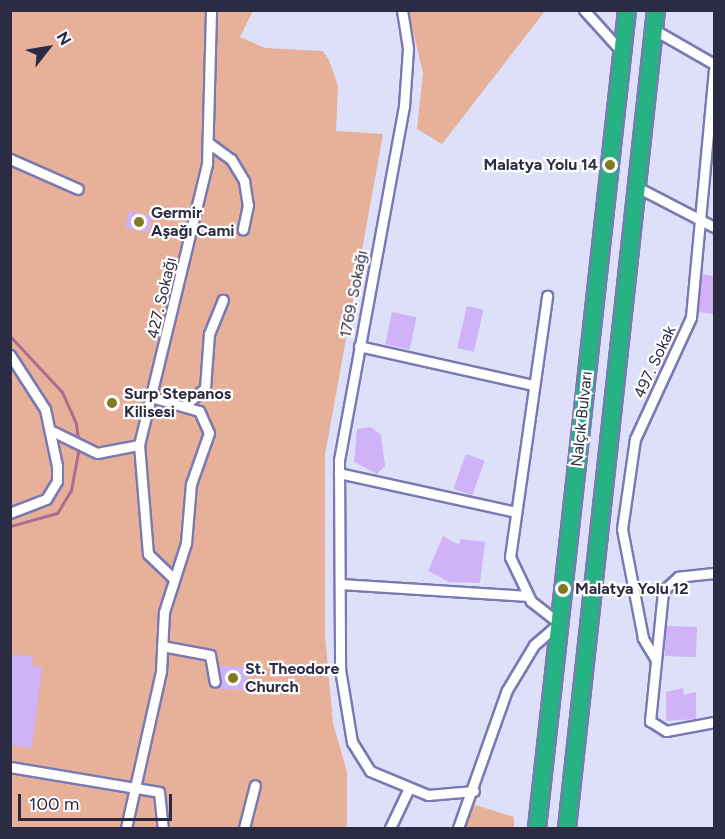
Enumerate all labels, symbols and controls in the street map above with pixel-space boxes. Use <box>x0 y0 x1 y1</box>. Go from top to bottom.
north arrow <box>18 18 78 78</box>
text: N <box>53 28 75 49</box>
place label: Malatya Yolu 14 <box>484 155 598 175</box>
marker: Malatya Yolu 14 <box>603 158 617 172</box>
place label: Germir Aşağı Cami <box>151 203 235 241</box>
marker: Germir Aşağı Cami <box>132 215 146 229</box>
street label: 1769. Sokağı <box>336 249 372 339</box>
street label: 427. Sokağı <box>143 256 181 340</box>
street label: 497. Sokak <box>630 323 680 401</box>
street label: Nalçık Bulvarı <box>567 370 597 468</box>
place label: Surp Stepanos Kilisesi <box>124 384 231 422</box>
marker: Surp Stepanos Kilisesi <box>105 396 119 410</box>
place label: Malatya Yolu 12 <box>575 579 689 599</box>
marker: Malatya Yolu 12 <box>556 582 570 596</box>
place label: St. Theodore Church <box>245 659 339 697</box>
marker: St. Theodore Church <box>226 671 240 685</box>
scale bar <box>21 782 176 820</box>
text: 100 m <box>29 793 79 815</box>

